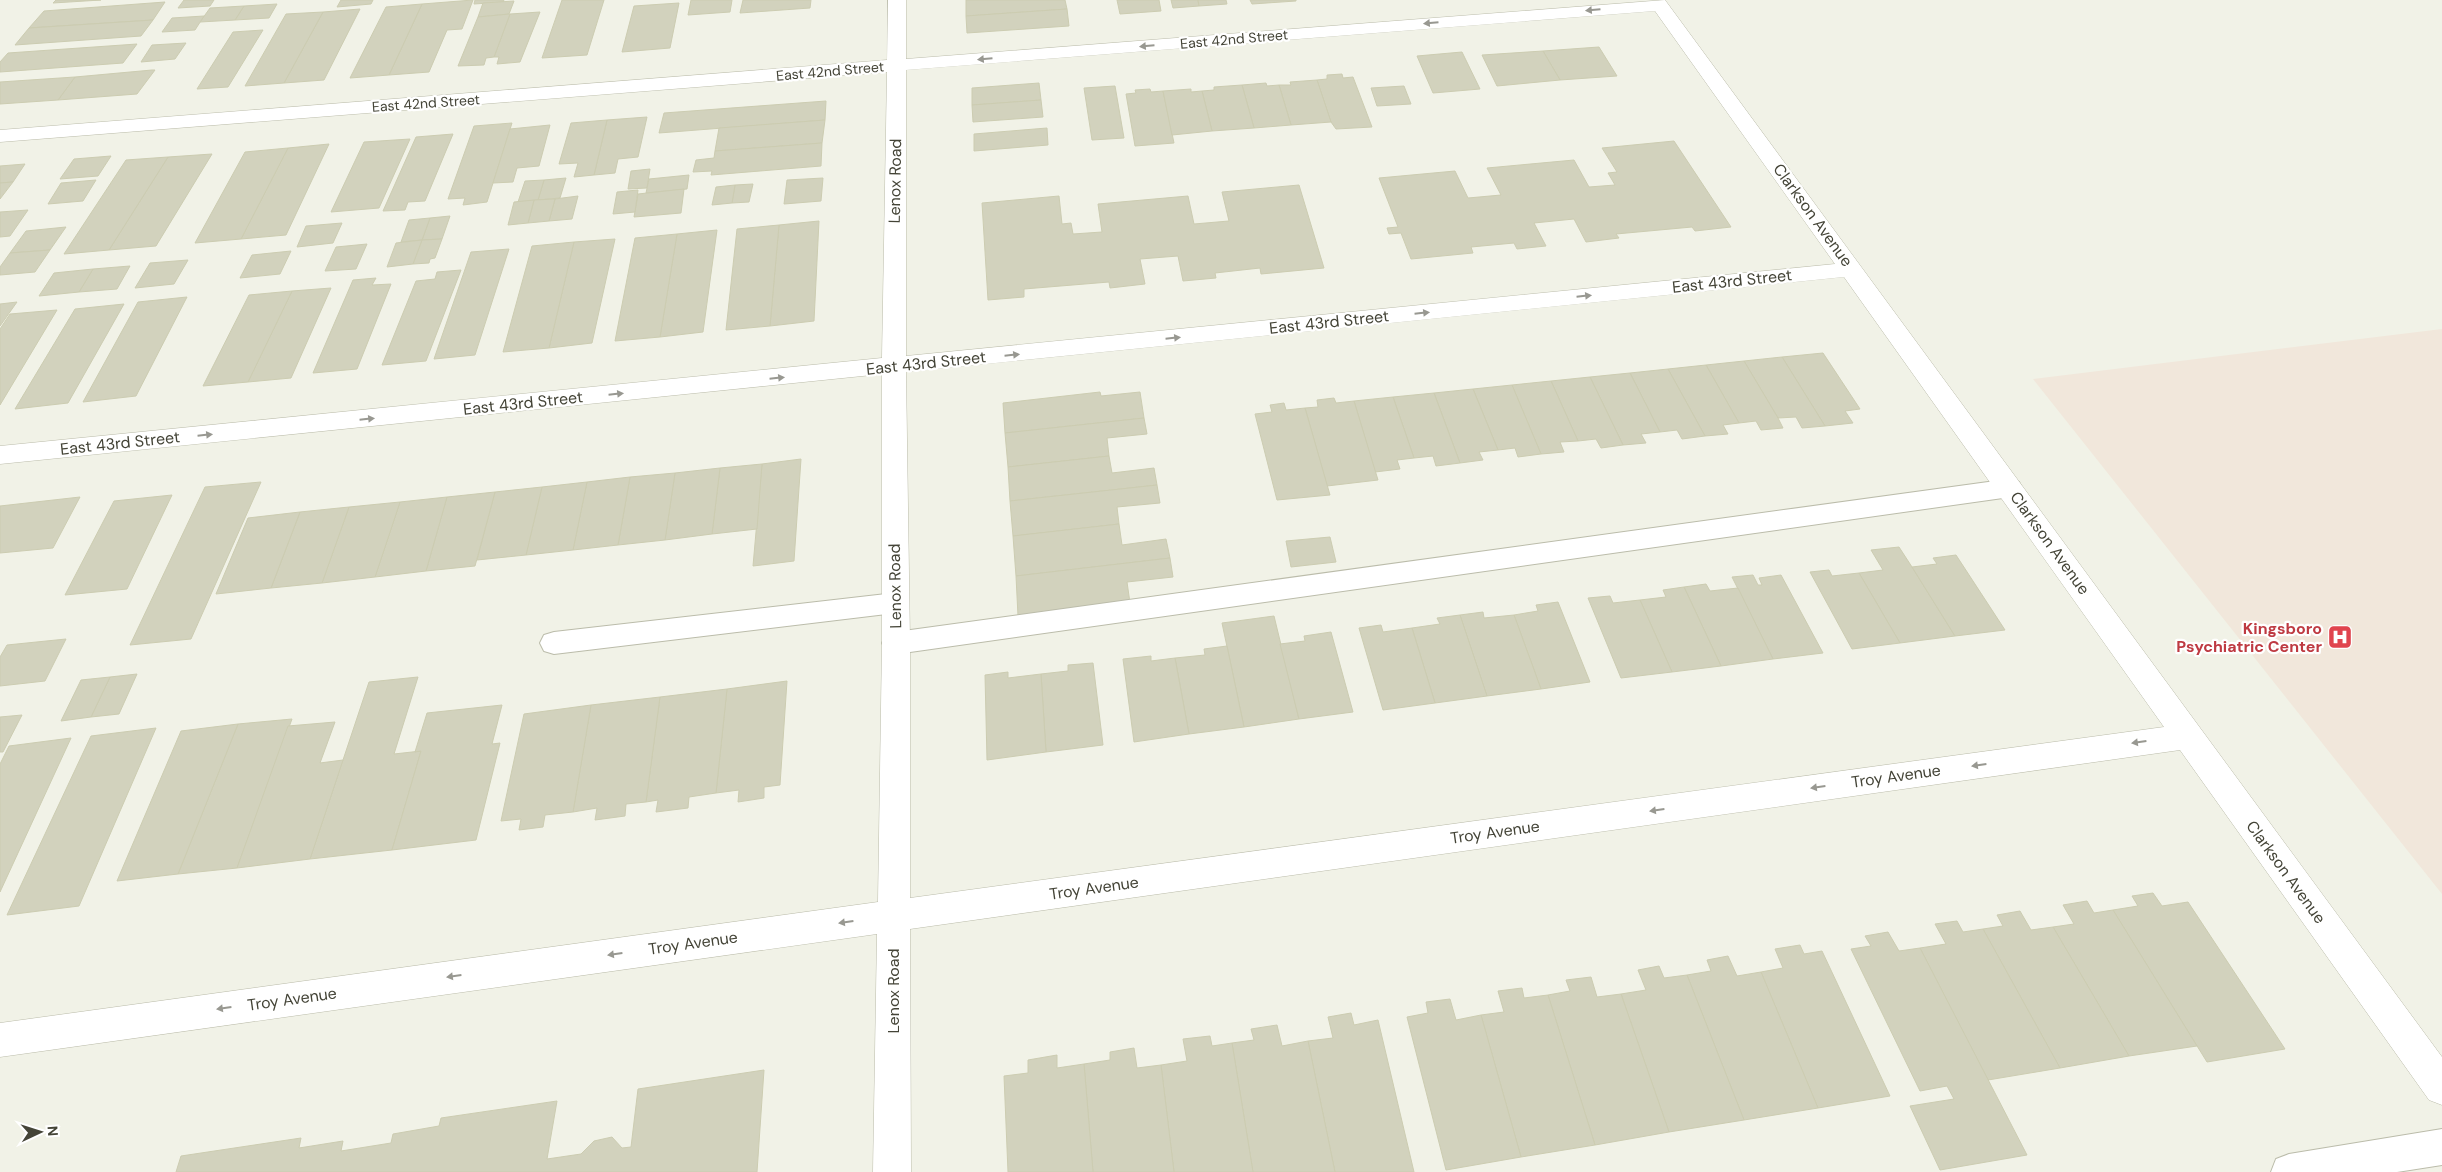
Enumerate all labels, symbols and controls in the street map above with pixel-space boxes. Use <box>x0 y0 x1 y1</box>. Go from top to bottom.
one-way arrow <box>1585 6 1601 14</box>
one-way arrow <box>1423 19 1439 27</box>
street label: East 42nd Street <box>1179 25 1289 53</box>
one-way arrow <box>1139 42 1155 50</box>
one-way arrow <box>977 55 993 63</box>
street label: East 42nd Street <box>775 57 885 85</box>
street label: East 42nd Street <box>371 90 481 116</box>
street label: Lenox Road <box>884 138 906 224</box>
street label: Clarkson Avenue <box>1768 159 1858 271</box>
street label: East 43rd Street <box>1671 264 1793 298</box>
one-way arrow <box>1576 292 1592 300</box>
street label: East 43rd Street <box>1268 305 1390 339</box>
one-way arrow <box>1414 308 1430 316</box>
one-way arrow <box>1166 334 1182 342</box>
street label: East 43rd Street <box>865 346 987 380</box>
one-way arrow <box>1004 351 1020 359</box>
one-way arrow <box>770 374 786 382</box>
street label: East 43rd Street <box>462 386 584 420</box>
one-way arrow <box>608 390 624 398</box>
one-way arrow <box>359 415 375 423</box>
street label: East 43rd Street <box>59 426 181 460</box>
one-way arrow <box>198 431 214 439</box>
street label: Clarkson Avenue <box>2005 487 2095 599</box>
street label: Lenox Road <box>884 543 906 629</box>
place label: Kingsboro Psychiatric Center <box>2176 618 2322 657</box>
hospital icon: Kingsboro Psychiatric Center <box>2327 624 2353 650</box>
one-way arrow <box>2131 739 2147 747</box>
street label: Troy Avenue <box>1850 759 1942 793</box>
one-way arrow <box>1970 761 1986 769</box>
one-way arrow <box>1809 783 1825 791</box>
one-way arrow <box>1648 806 1664 814</box>
street label: Troy Avenue <box>1449 815 1541 849</box>
street label: Clarkson Avenue <box>2241 816 2331 928</box>
street label: Troy Avenue <box>1048 871 1140 905</box>
one-way arrow <box>837 918 853 926</box>
street label: Troy Avenue <box>647 926 739 960</box>
street label: Lenox Road <box>883 949 904 1033</box>
one-way arrow <box>607 950 623 958</box>
one-way arrow <box>446 973 462 981</box>
street label: Troy Avenue <box>246 982 338 1016</box>
one-way arrow <box>216 1005 232 1013</box>
north arrow <box>15 1107 65 1157</box>
text: N <box>44 1125 62 1137</box>

